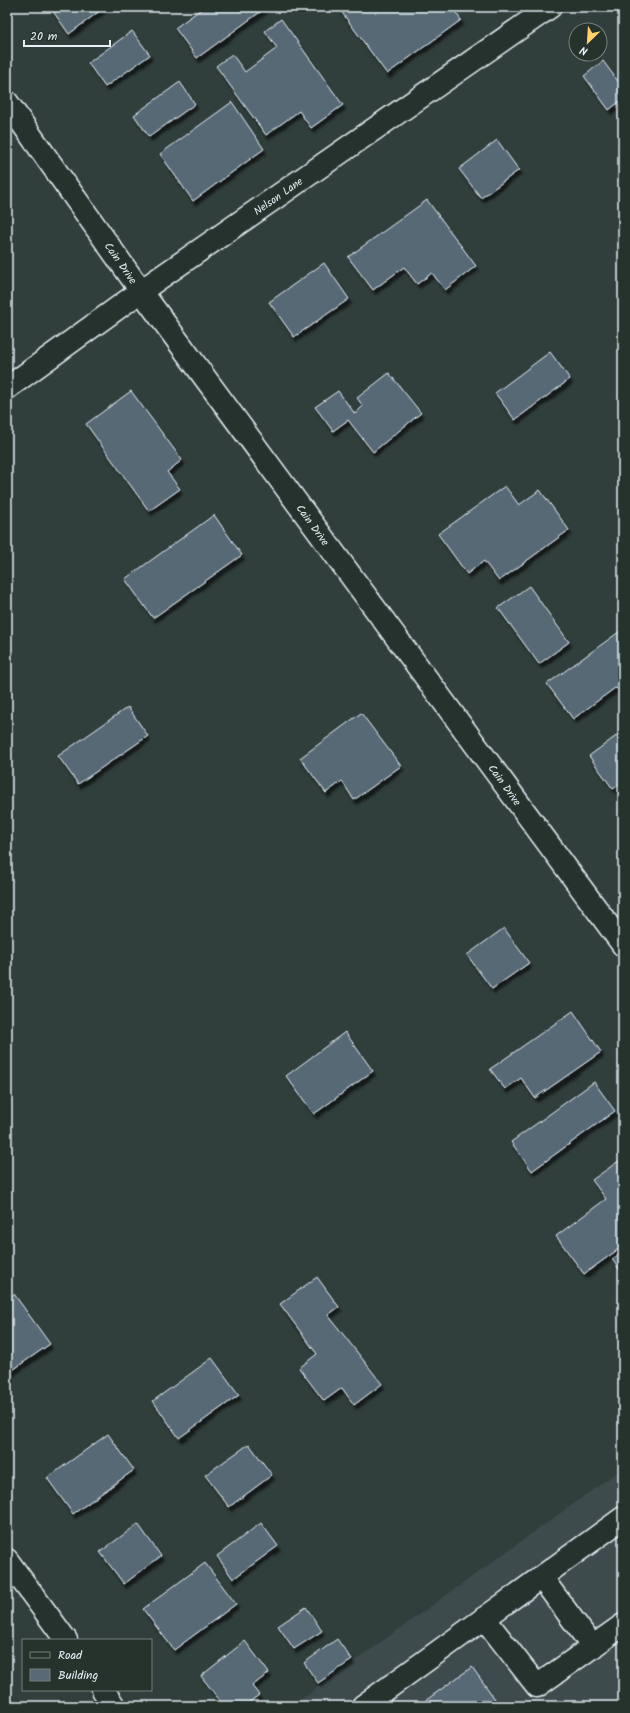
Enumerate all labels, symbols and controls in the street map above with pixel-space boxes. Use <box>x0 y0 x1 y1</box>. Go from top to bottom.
scale bar <box>24 22 110 48</box>
north arrow <box>568 22 608 62</box>
text: 20 m <box>30 27 58 46</box>
text: N <box>577 41 591 60</box>
street label: Nelson Lane <box>250 173 307 221</box>
street label: Cain Drive <box>99 239 141 288</box>
street label: Cain Drive <box>291 501 333 550</box>
street label: Cain Drive <box>483 761 525 810</box>
legend <box>22 1639 152 1691</box>
text: Road <box>58 1646 83 1665</box>
text: Building <box>58 1666 98 1685</box>

